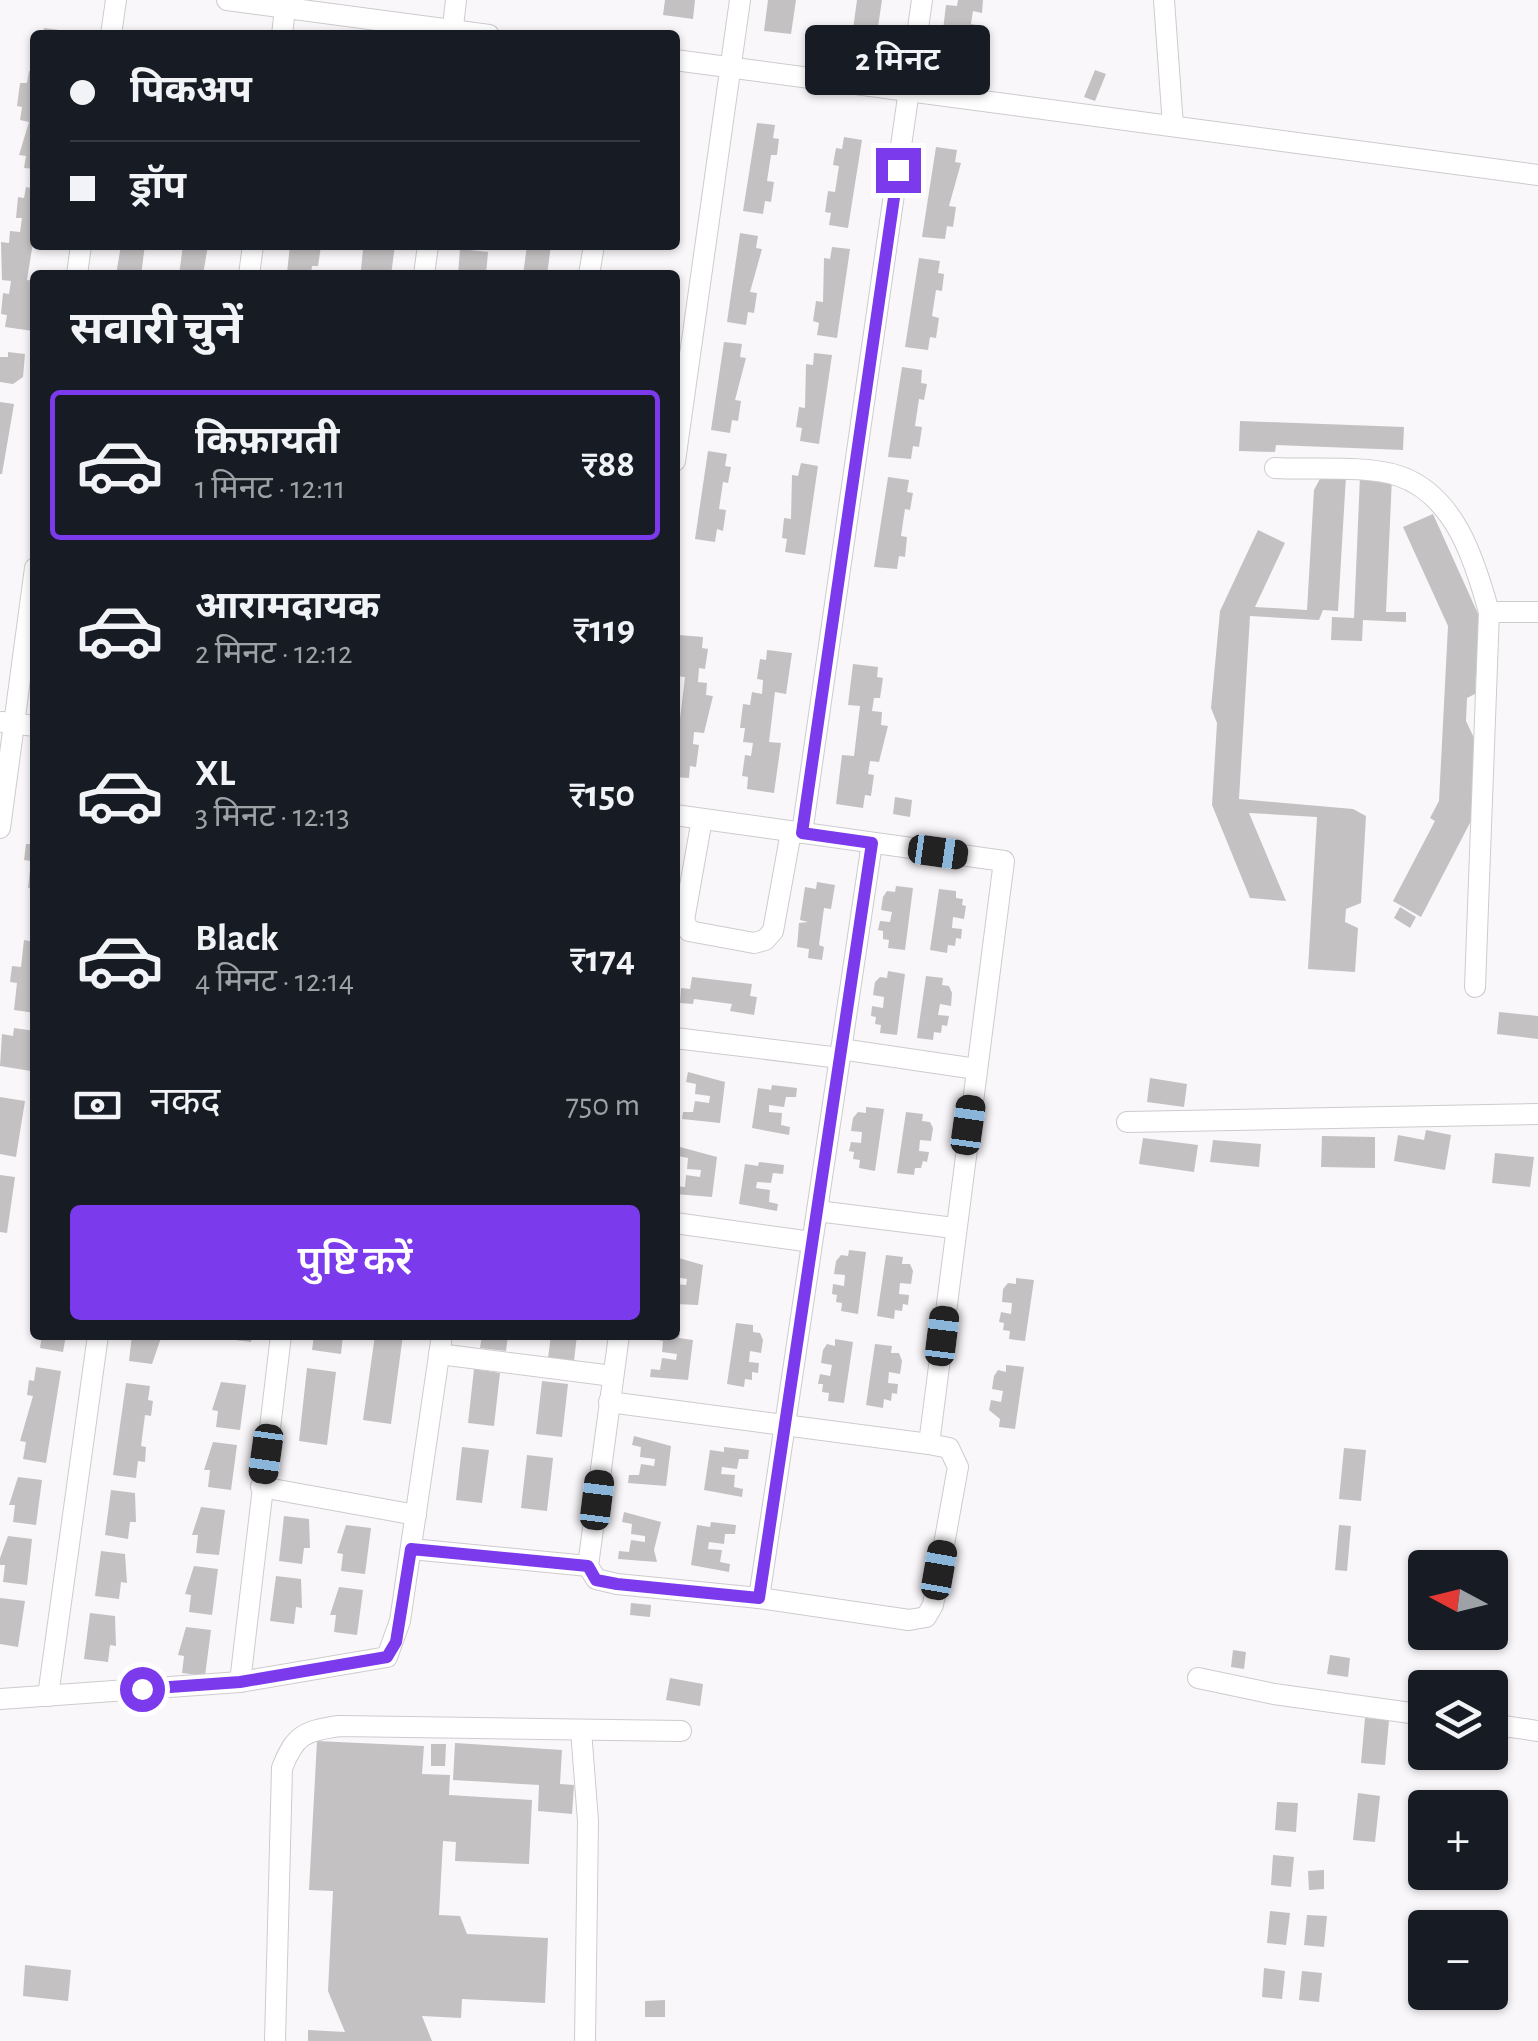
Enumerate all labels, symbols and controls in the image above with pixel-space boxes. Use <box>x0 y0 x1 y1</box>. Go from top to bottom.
callout: 2 मिनट <box>806 25 990 95</box>
text: 2 मिनट <box>855 44 940 76</box>
text: पिकअप <box>130 72 252 110</box>
route end <box>876 148 921 193</box>
text: ड्रॉप <box>130 168 186 206</box>
text: सवारी चुनें <box>70 307 242 352</box>
icon: car <box>75 420 165 510</box>
text: किफ़ायती <box>195 423 339 461</box>
text: ₹88 <box>582 446 635 484</box>
text: 1 मिनट · 12:11 <box>195 472 345 504</box>
icon: car <box>75 585 165 675</box>
text: आरामदायक <box>195 588 379 626</box>
text: ₹119 <box>573 611 635 649</box>
text: 2 मिनट · 12:12 <box>195 637 353 669</box>
icon: car <box>75 750 165 840</box>
text: XL <box>195 755 235 793</box>
text: ₹150 <box>569 776 635 814</box>
text: 3 मिनट · 12:13 <box>195 800 350 832</box>
car <box>906 833 970 871</box>
icon: car <box>75 915 165 1005</box>
text: Black <box>195 920 279 958</box>
text: ₹174 <box>570 941 635 979</box>
text: 4 मिनट · 12:14 <box>195 965 354 997</box>
icon: cash <box>70 1078 125 1133</box>
text: नकद <box>150 1084 220 1122</box>
text: 750 m <box>566 1089 640 1121</box>
car <box>949 1093 987 1157</box>
button: पुष्टि करें <box>70 1205 640 1320</box>
car <box>923 1304 961 1368</box>
car <box>247 1422 285 1486</box>
car <box>578 1468 616 1532</box>
car <box>919 1538 959 1602</box>
north arrow <box>1408 1550 1508 1650</box>
map controls <box>1408 1550 1508 2010</box>
route start <box>120 1667 165 1712</box>
button: layers <box>1408 1670 1508 1770</box>
button: + <box>1408 1790 1508 1890</box>
button: − <box>1408 1910 1508 2010</box>

